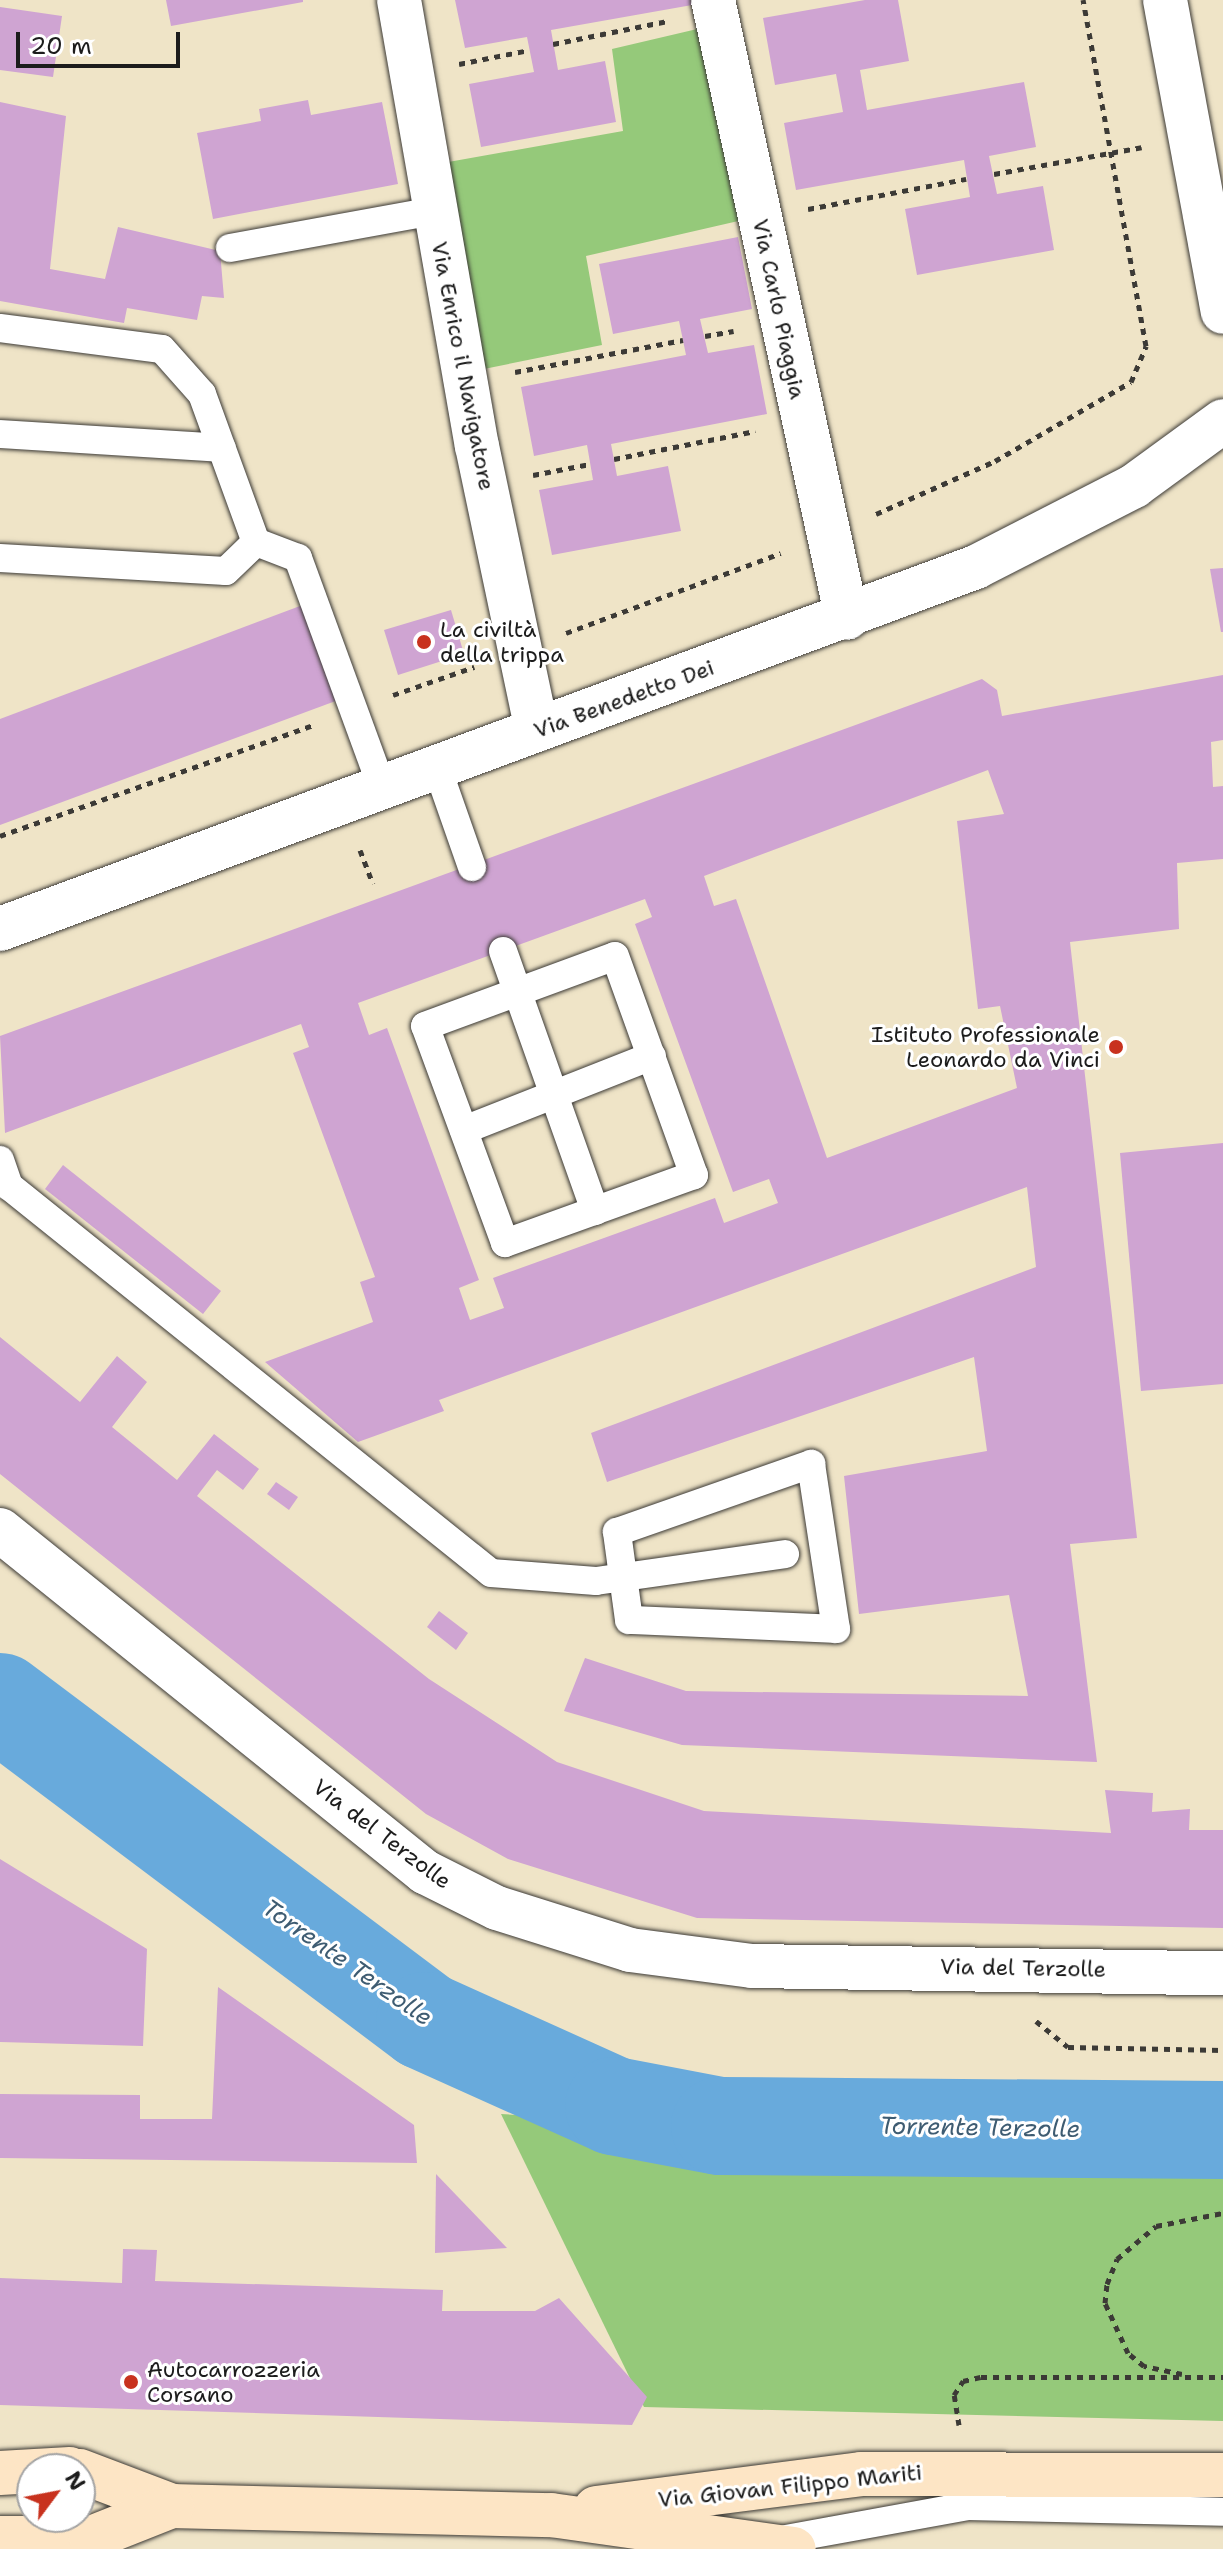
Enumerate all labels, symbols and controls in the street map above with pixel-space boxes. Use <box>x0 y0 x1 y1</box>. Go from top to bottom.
scale bar <box>20 16 184 66</box>
text: 20 m <box>30 30 92 62</box>
street label: Via Carlo Piaggia <box>747 216 811 402</box>
street label: Via Enrico il Navigatore <box>426 239 500 493</box>
place label: La civiltà della trippa <box>440 616 564 668</box>
marker: La civiltà della trippa <box>415 633 433 651</box>
street label: Via Benedetto Dei <box>530 654 718 744</box>
place label: Istituto Professionale Leonardo da Vinci <box>871 1021 1100 1072</box>
marker: Istituto Professionale Leonardo da Vinci <box>1107 1038 1125 1056</box>
street label: Via del Terzolle <box>308 1774 456 1894</box>
water label: Torrente Terzolle <box>257 1894 437 2032</box>
street label: Via del Terzolle <box>940 1953 1106 1983</box>
water label: Torrente Terzolle <box>880 2112 1080 2144</box>
place label: Autocarrozzeria Corsano <box>147 2356 320 2408</box>
marker: Autocarrozzeria Corsano <box>122 2373 140 2391</box>
north arrow <box>16 2453 96 2533</box>
street label: Via Giovan Filippo Mariti <box>657 2459 923 2513</box>
text: N <box>58 2466 92 2496</box>

